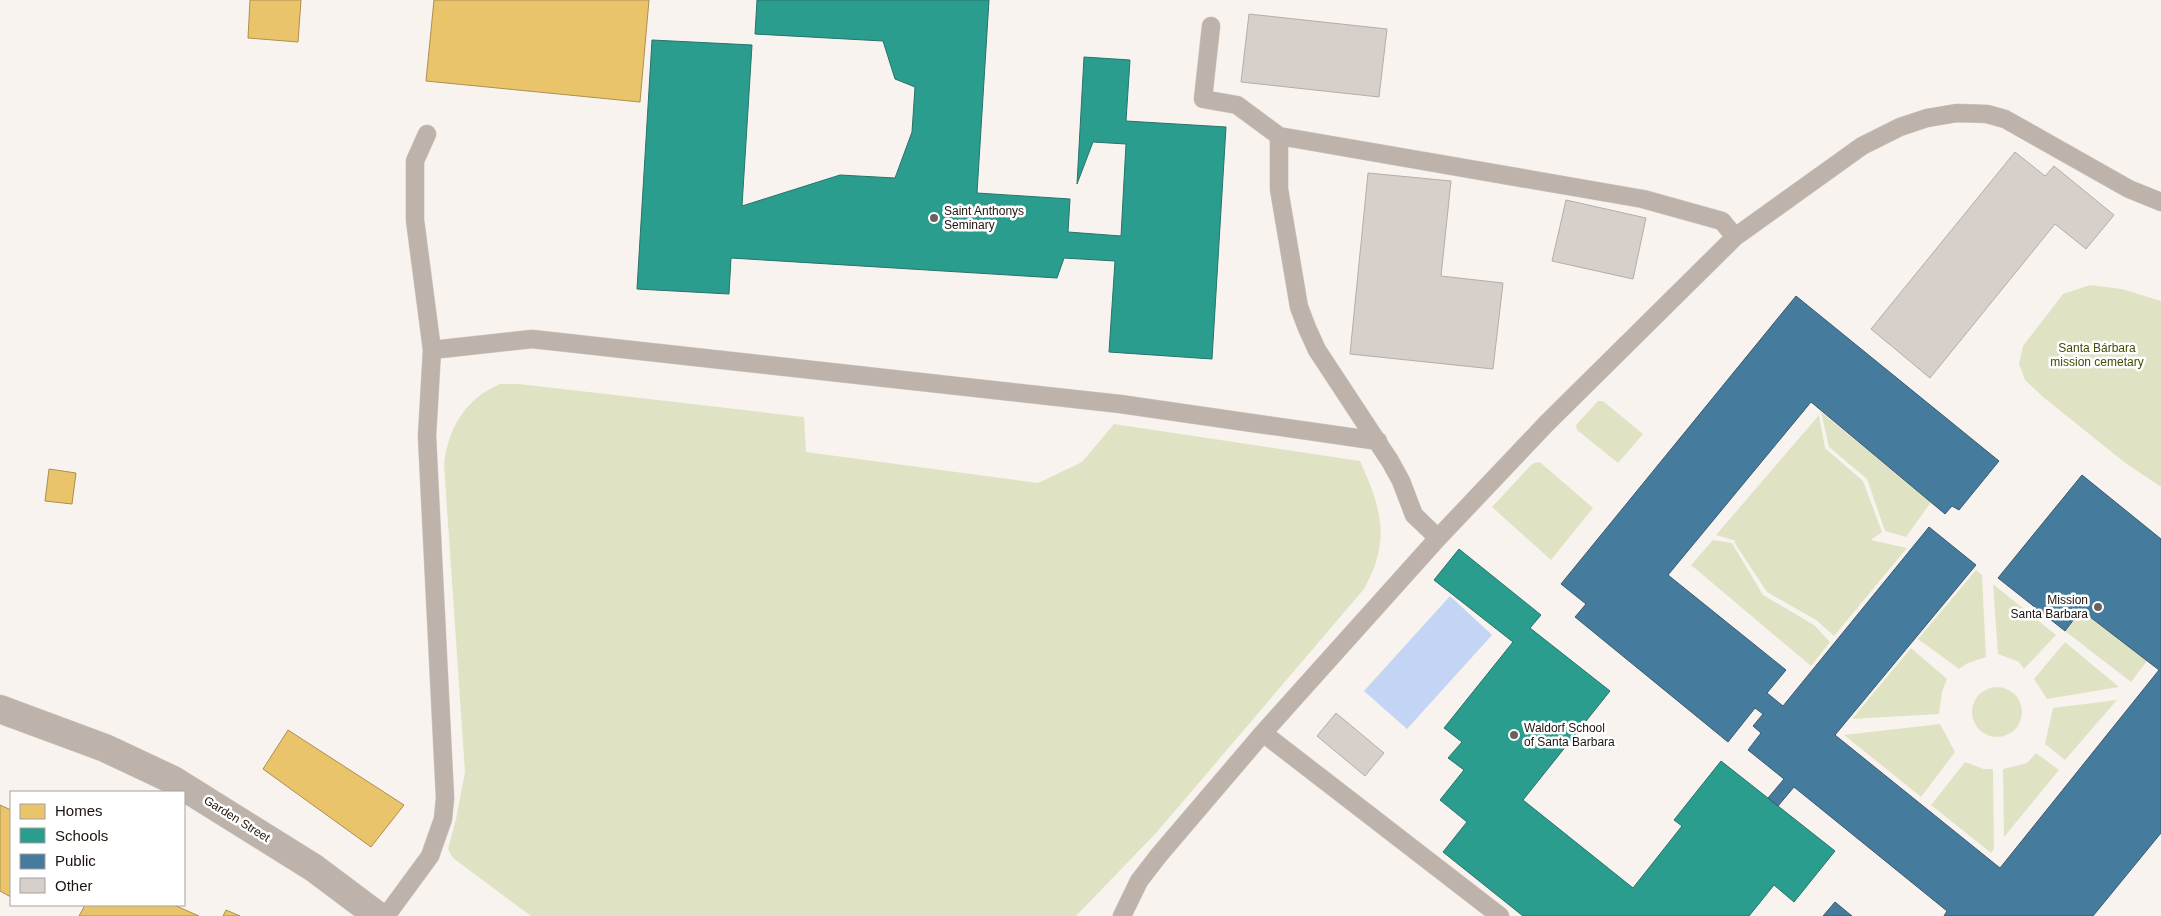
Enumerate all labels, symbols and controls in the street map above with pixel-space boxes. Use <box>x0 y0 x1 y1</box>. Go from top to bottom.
place label: Saint Anthonys Seminary <box>944 204 1024 232</box>
marker: Saint Anthonys Seminary <box>928 212 940 224</box>
park label: Santa Bárbara mission cemetary <box>2050 341 2144 369</box>
place label: Mission Santa Barbara <box>2011 593 2088 621</box>
marker: Mission Santa Barbara <box>2092 601 2104 613</box>
place label: Waldorf School of Santa Barbara <box>1524 721 1615 749</box>
marker: Waldorf School of Santa Barbara <box>1508 729 1520 741</box>
legend <box>10 791 185 906</box>
street label: Garden Street <box>201 793 273 845</box>
text: Homes <box>55 802 103 819</box>
text: Schools <box>55 827 108 844</box>
text: Public <box>55 852 96 869</box>
text: Other <box>55 877 93 894</box>

